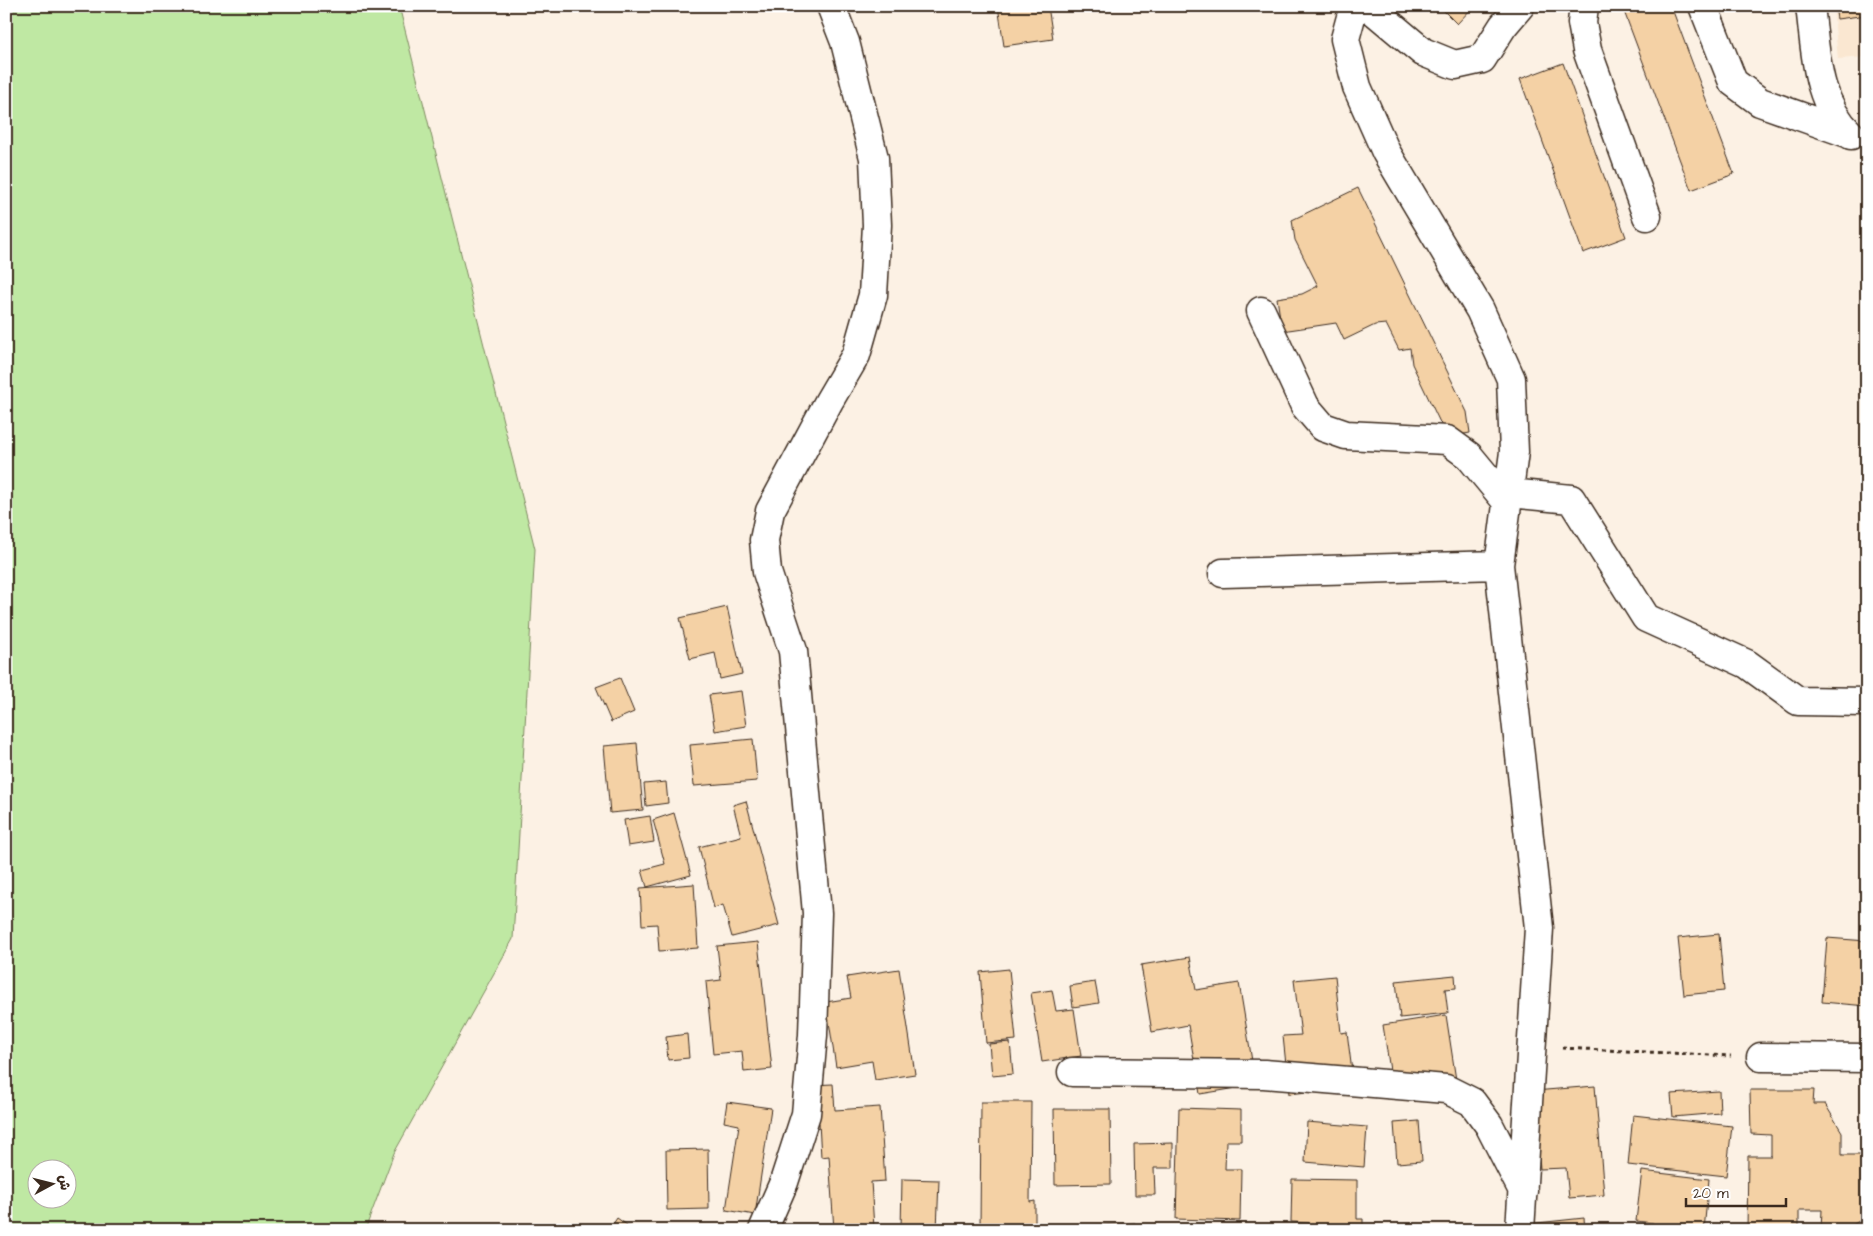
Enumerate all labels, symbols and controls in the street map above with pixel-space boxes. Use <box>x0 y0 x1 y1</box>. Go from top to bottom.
north arrow <box>28 1158 78 1208</box>
text: ش <box>53 1174 75 1191</box>
scale bar <box>1686 1176 1786 1208</box>
text: 20 m <box>1693 1183 1729 1204</box>

